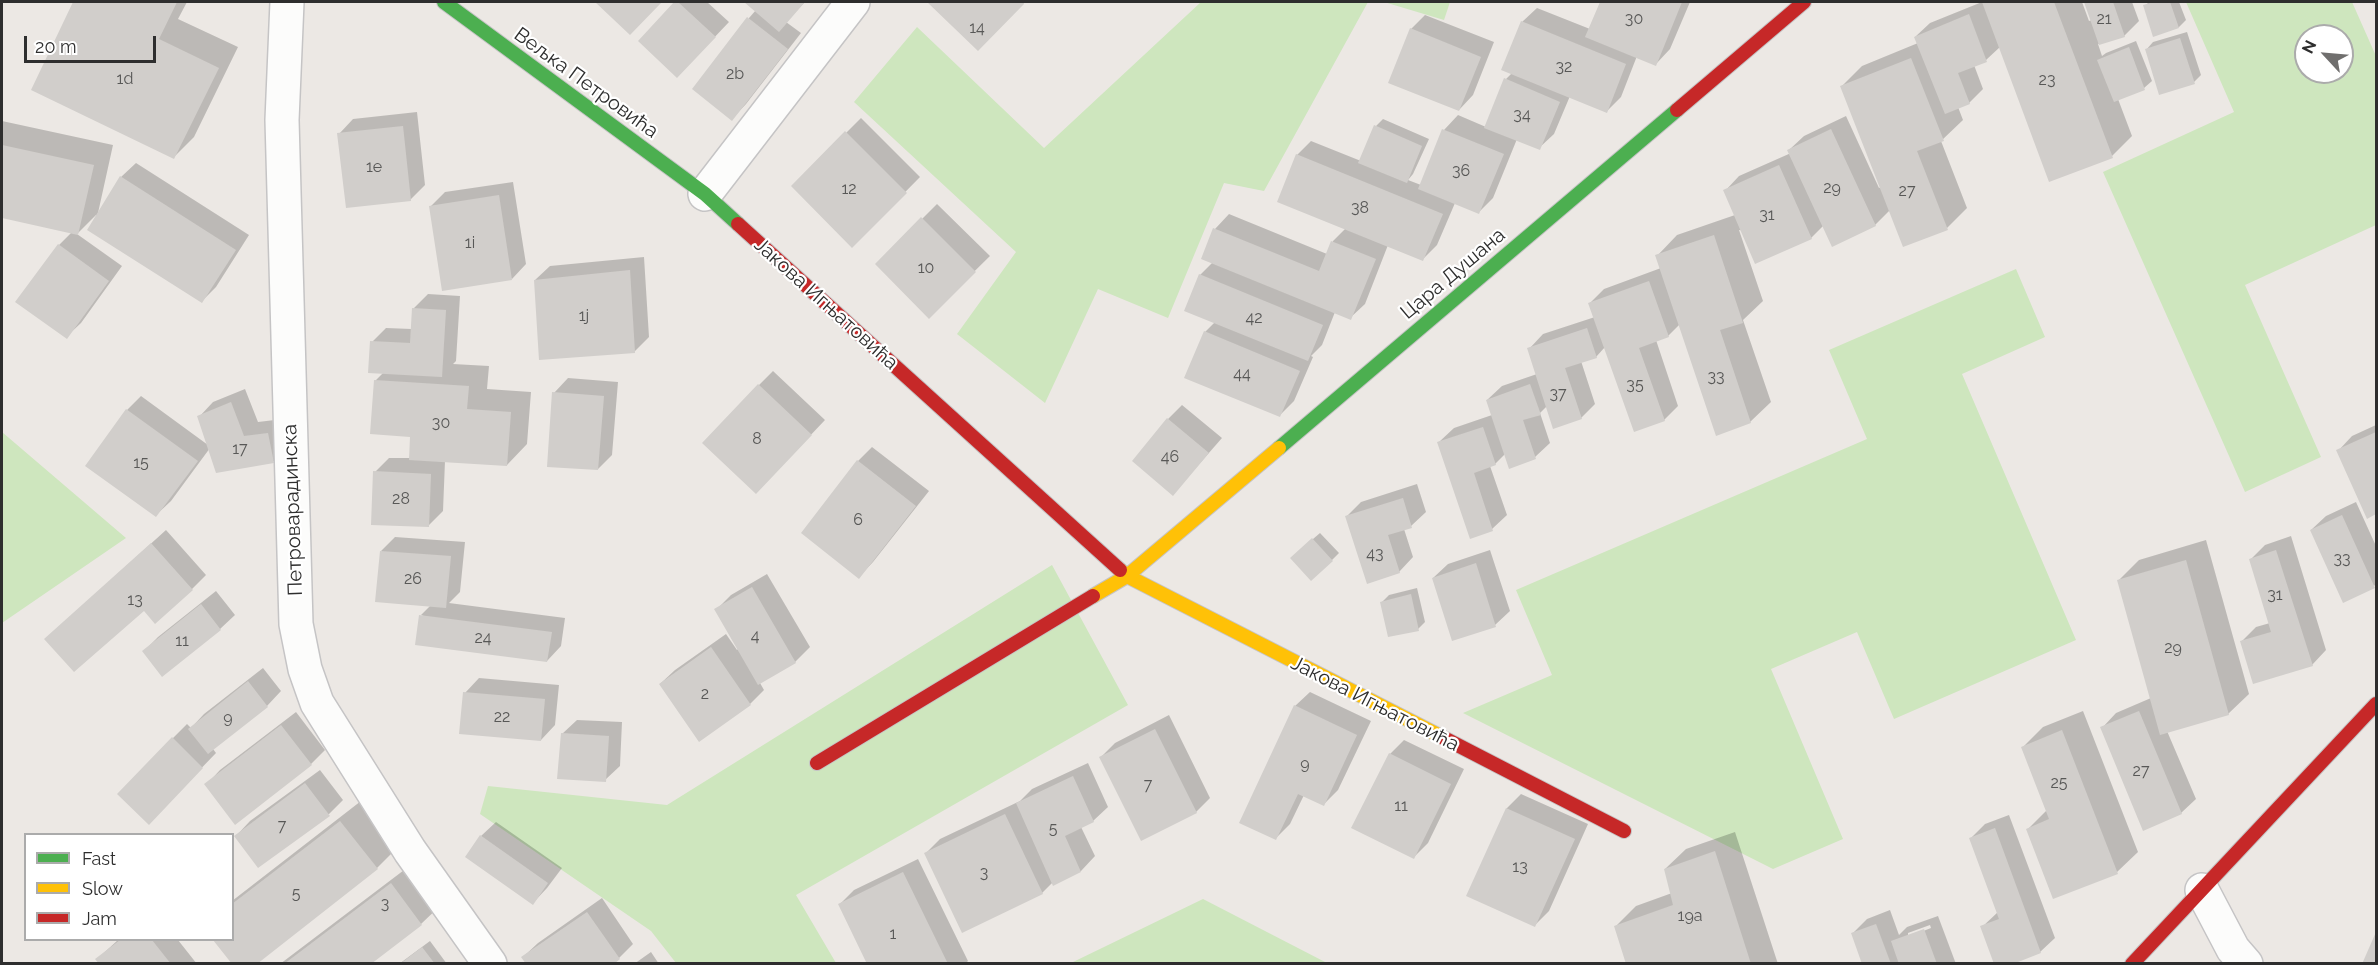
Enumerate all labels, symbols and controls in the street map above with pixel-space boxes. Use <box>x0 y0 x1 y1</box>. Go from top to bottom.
house number: 30 <box>1625 9 1643 29</box>
house number: 21 <box>2096 9 2112 29</box>
house number: 14 <box>969 18 985 38</box>
street label: Вељка Петровића <box>509 23 663 143</box>
scale bar <box>27 24 159 62</box>
north arrow <box>2294 24 2354 84</box>
text: 20 m <box>35 36 77 57</box>
text: N <box>2298 37 2320 56</box>
house number: 32 <box>1556 57 1572 77</box>
house number: 2b <box>726 64 744 84</box>
house number: 1d <box>117 69 133 89</box>
house number: 23 <box>2039 70 2055 90</box>
house number: 34 <box>1513 105 1531 125</box>
house number: 1e <box>366 157 382 177</box>
house number: 36 <box>1452 161 1470 181</box>
house number: 29 <box>1823 178 1841 198</box>
house number: 12 <box>841 179 857 199</box>
house number: 27 <box>1899 181 1915 201</box>
house number: 38 <box>1351 198 1369 218</box>
house number: 31 <box>1759 205 1775 225</box>
street label: Цара Душана <box>1396 223 1510 325</box>
house number: 1i <box>465 233 475 253</box>
street label: Јакова Игњатовића <box>749 233 903 375</box>
house number: 10 <box>918 258 934 278</box>
house number: 1j <box>579 306 589 326</box>
house number: 42 <box>1245 308 1263 328</box>
house number: 44 <box>1233 364 1251 384</box>
house number: 33 <box>1707 367 1725 387</box>
house number: 35 <box>1626 375 1644 395</box>
house number: 37 <box>1549 384 1567 404</box>
house number: 30 <box>432 413 450 433</box>
street label: Петроварадинска <box>278 424 308 596</box>
house number: 8 <box>752 429 762 449</box>
house number: 17 <box>232 439 248 459</box>
house number: 46 <box>1161 447 1179 467</box>
house number: 15 <box>133 453 149 473</box>
house number: 28 <box>392 489 410 509</box>
house number: 6 <box>853 510 863 530</box>
house number: 43 <box>1366 544 1384 564</box>
house number: 33 <box>2333 549 2351 569</box>
house number: 26 <box>404 569 422 589</box>
house number: 31 <box>2267 585 2283 605</box>
house number: 13 <box>127 590 143 610</box>
house number: 4 <box>751 626 759 646</box>
house number: 24 <box>474 628 492 648</box>
house number: 11 <box>175 631 189 651</box>
house number: 29 <box>2164 638 2182 658</box>
street label: Јакова Игњатовића <box>1287 651 1463 757</box>
house number: 2 <box>701 684 709 704</box>
house number: 22 <box>494 707 510 727</box>
house number: 9 <box>223 708 233 728</box>
house number: 9 <box>1300 754 1310 774</box>
house number: 27 <box>2133 761 2149 781</box>
house number: 25 <box>2050 773 2068 793</box>
house number: 7 <box>1144 775 1152 795</box>
house number: 11 <box>1394 796 1408 816</box>
house number: 7 <box>278 816 286 836</box>
house number: 5 <box>1049 819 1057 839</box>
legend <box>24 833 234 941</box>
text: Fast <box>82 848 116 869</box>
house number: 13 <box>1512 857 1528 877</box>
house number: 3 <box>980 863 988 883</box>
text: Slow <box>82 878 123 899</box>
house number: 5 <box>292 884 300 904</box>
house number: 3 <box>381 894 389 914</box>
house number: 19a <box>1678 906 1702 926</box>
text: Jam <box>82 908 117 929</box>
house number: 1 <box>890 924 896 944</box>

